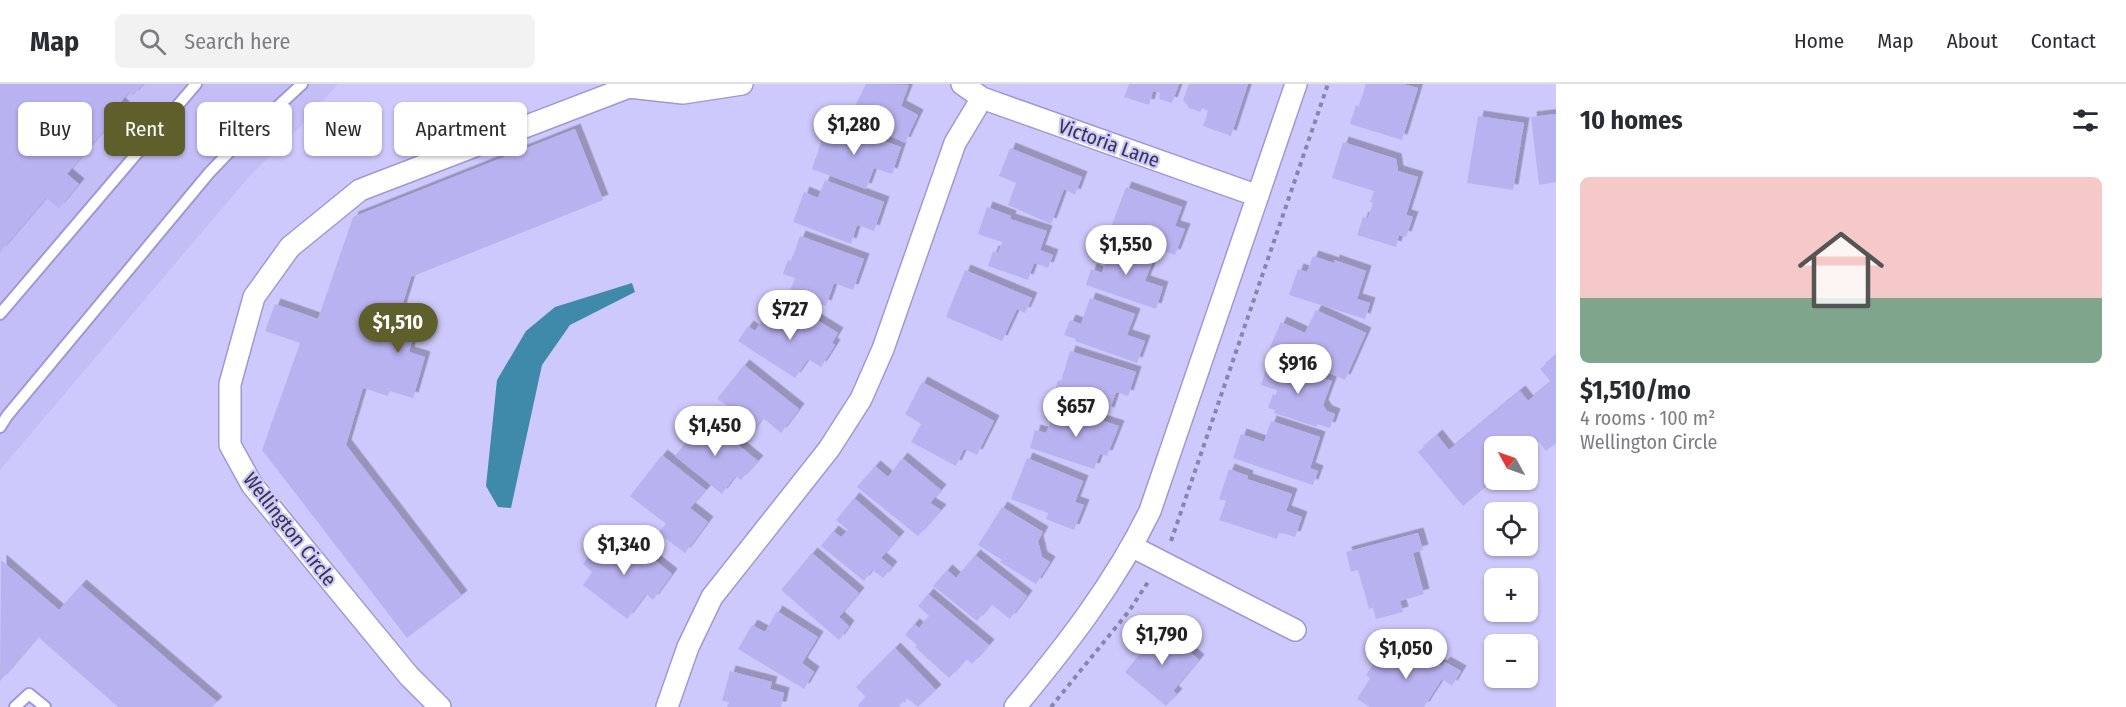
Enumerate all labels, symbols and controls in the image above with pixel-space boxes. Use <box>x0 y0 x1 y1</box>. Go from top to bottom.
search box <box>115 14 535 68</box>
text: Map <box>30 25 79 58</box>
icon: search <box>136 25 169 58</box>
text: Search here <box>184 28 290 55</box>
text: Home <box>1794 28 1844 54</box>
text: Map <box>1877 28 1914 54</box>
text: About <box>1947 28 1998 54</box>
text: Contact <box>2031 28 2096 54</box>
chip: Buy <box>18 102 92 156</box>
chip: Rent <box>104 102 185 156</box>
chip: Filters <box>197 102 292 156</box>
chip: New <box>304 102 382 156</box>
chip: Apartment <box>394 102 527 156</box>
icon: filters <box>2069 104 2102 137</box>
pin: $1,280 <box>805 105 903 156</box>
text: 10 homes <box>1580 105 1683 136</box>
text: $1,280 <box>828 112 880 136</box>
street label: Victoria Lane <box>1055 114 1163 172</box>
icon: home <box>1787 216 1895 324</box>
pin: $1,550 <box>1077 225 1175 276</box>
text: $1,550 <box>1100 232 1152 256</box>
pin: $727 <box>754 290 826 341</box>
text: $727 <box>772 297 808 321</box>
pin: $1,510 <box>349 303 447 354</box>
text: $1,510 <box>373 310 423 334</box>
pin: $916 <box>1262 344 1334 395</box>
text: $916 <box>1279 351 1317 375</box>
text: $1,510/mo <box>1580 375 1691 406</box>
pin: $657 <box>1040 387 1112 438</box>
text: $657 <box>1057 394 1095 418</box>
pin: $1,450 <box>666 406 764 457</box>
text: 4 rooms · 100 m² <box>1580 406 1715 430</box>
text: $1,450 <box>689 413 741 437</box>
text: Wellington Circle <box>1580 430 1717 454</box>
north arrow <box>1484 436 1538 490</box>
map controls <box>1484 436 1538 688</box>
street label: Wellington Circle <box>238 467 342 591</box>
button: locate <box>1484 502 1538 556</box>
pin: $1,340 <box>575 525 673 576</box>
text: $1,340 <box>597 532 651 556</box>
button: + <box>1484 568 1538 622</box>
pin: $1,790 <box>1113 615 1211 666</box>
text: $1,790 <box>1136 622 1188 646</box>
pin: $1,050 <box>1357 629 1455 680</box>
button: − <box>1484 634 1538 688</box>
text: $1,050 <box>1379 636 1433 660</box>

